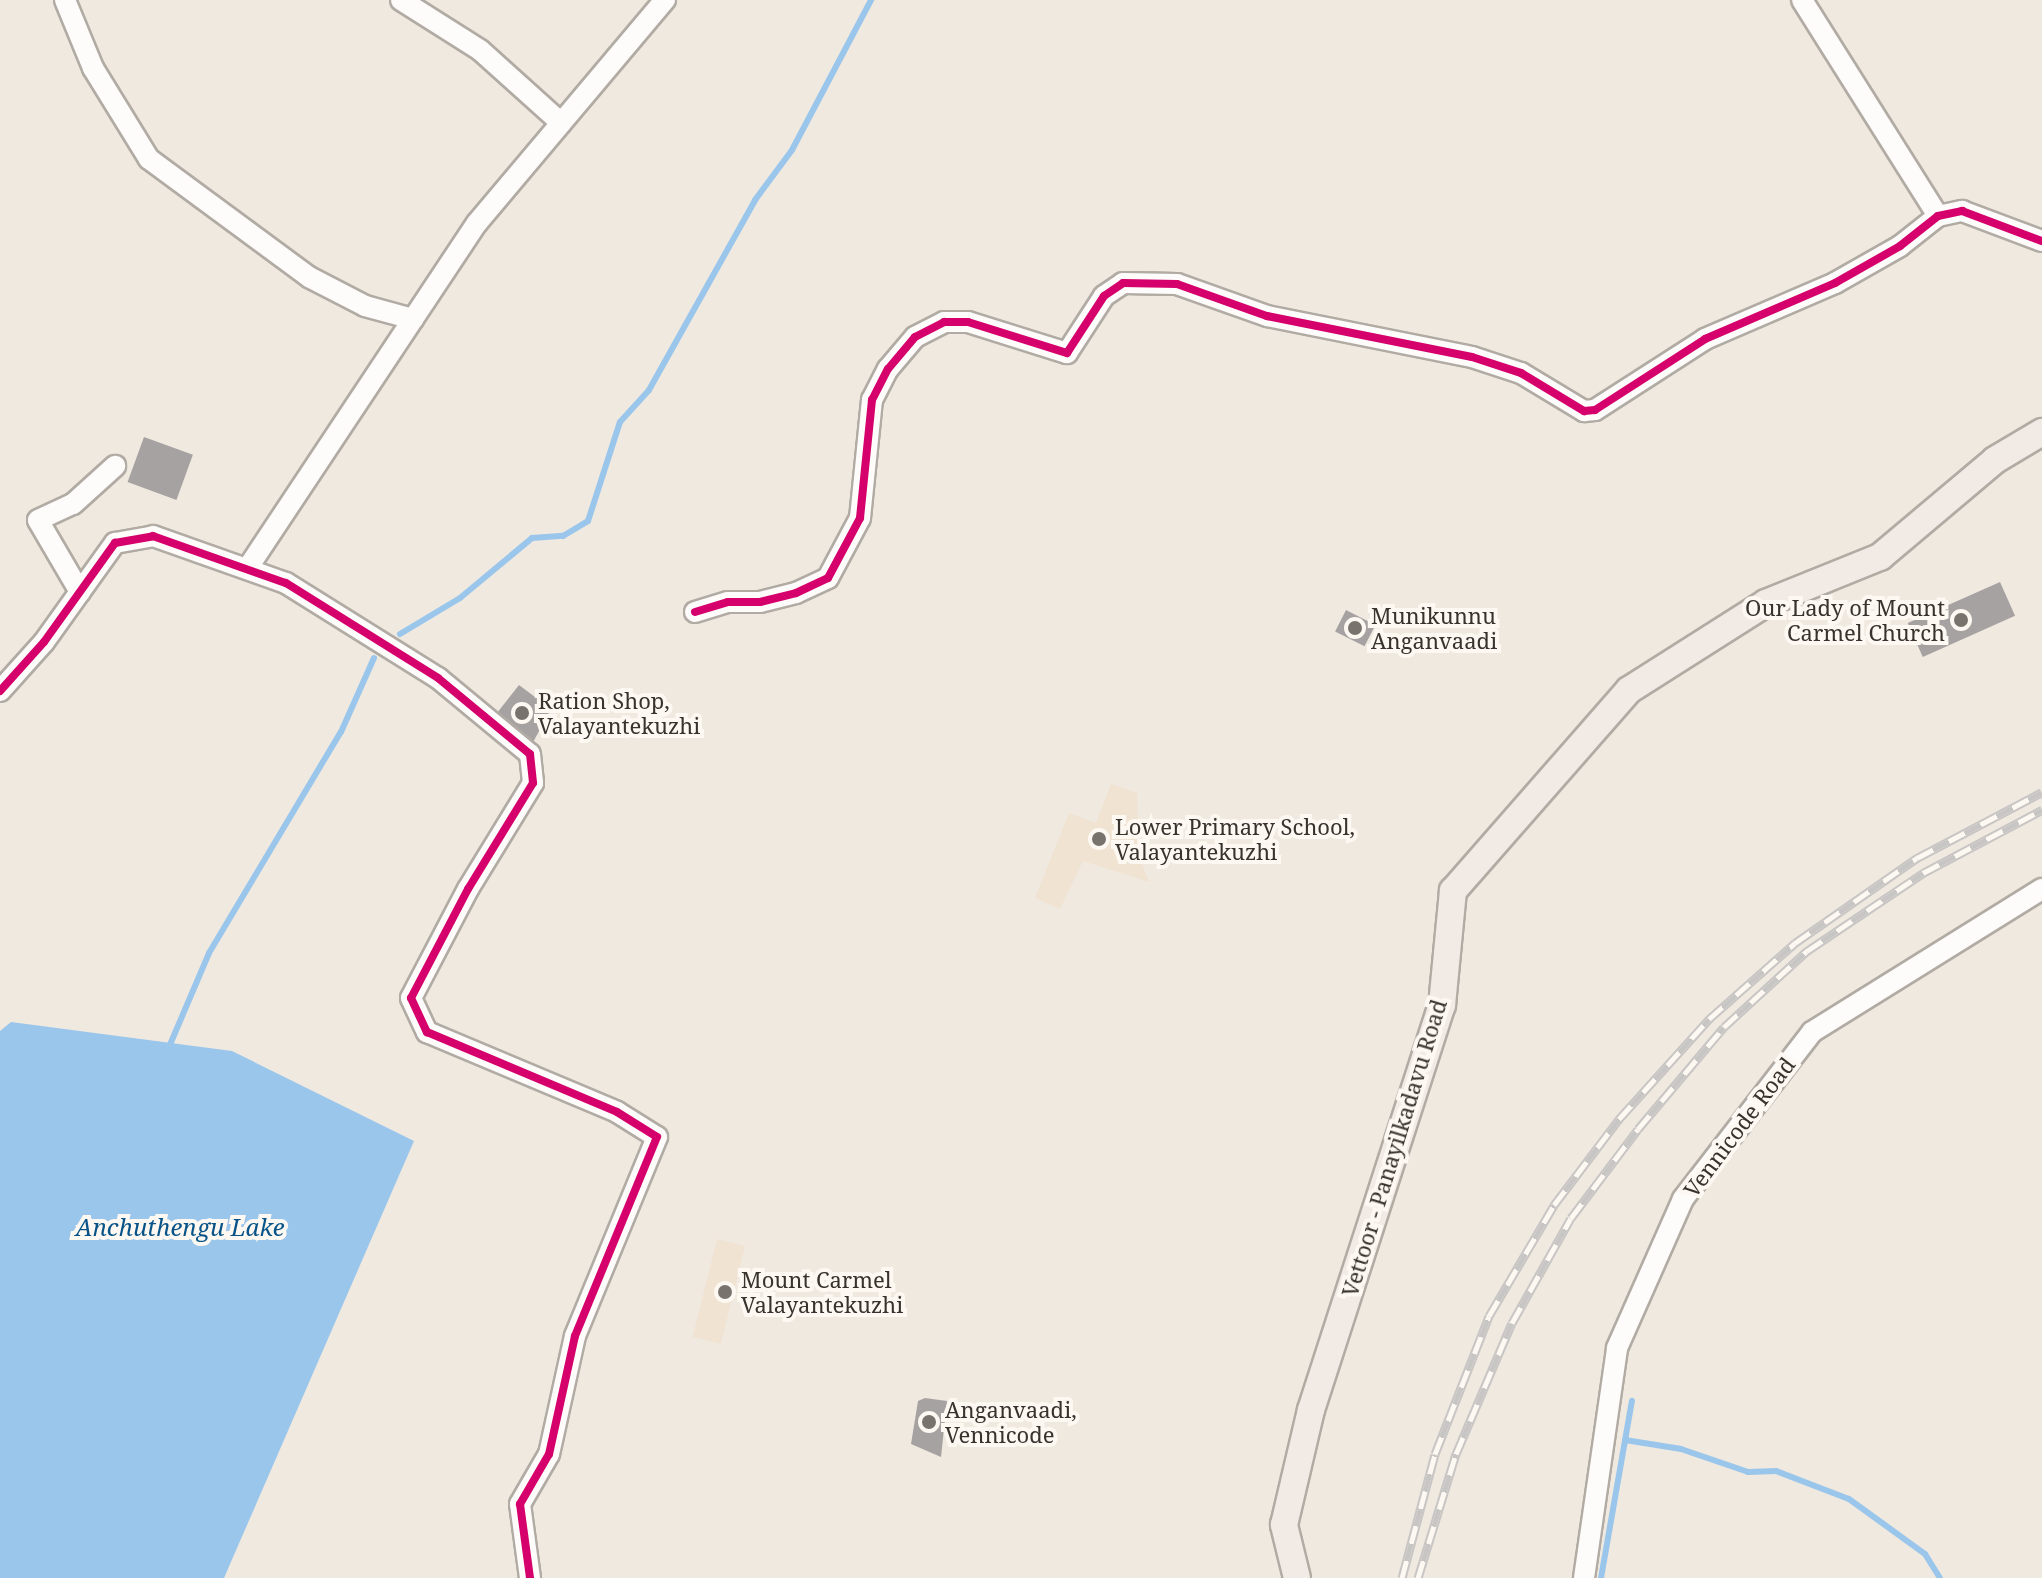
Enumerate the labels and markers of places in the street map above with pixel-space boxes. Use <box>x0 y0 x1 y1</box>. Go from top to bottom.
place label: Our Lady of Mount Carmel Church <box>1745 594 1945 646</box>
place label: Munikunnu Anganvaadi <box>1371 602 1497 654</box>
marker: Our Lady of Mount Carmel Church <box>1952 611 1970 629</box>
marker: Munikunnu Anganvaadi <box>1346 619 1364 637</box>
place label: Ration Shop, Valayantekuzhi <box>538 687 700 738</box>
marker: Ration Shop, Valayantekuzhi <box>513 704 531 722</box>
place label: Lower Primary School, Valayantekuzhi <box>1115 813 1355 864</box>
marker: Lower Primary School, Valayantekuzhi <box>1090 830 1108 848</box>
place label: Mount Carmel Valayantekuzhi <box>741 1266 903 1318</box>
marker: Mount Carmel Valayantekuzhi <box>716 1283 734 1301</box>
place label: Anganvaadi, Vennicode <box>945 1396 1077 1448</box>
marker: Anganvaadi, Vennicode <box>920 1413 938 1431</box>

